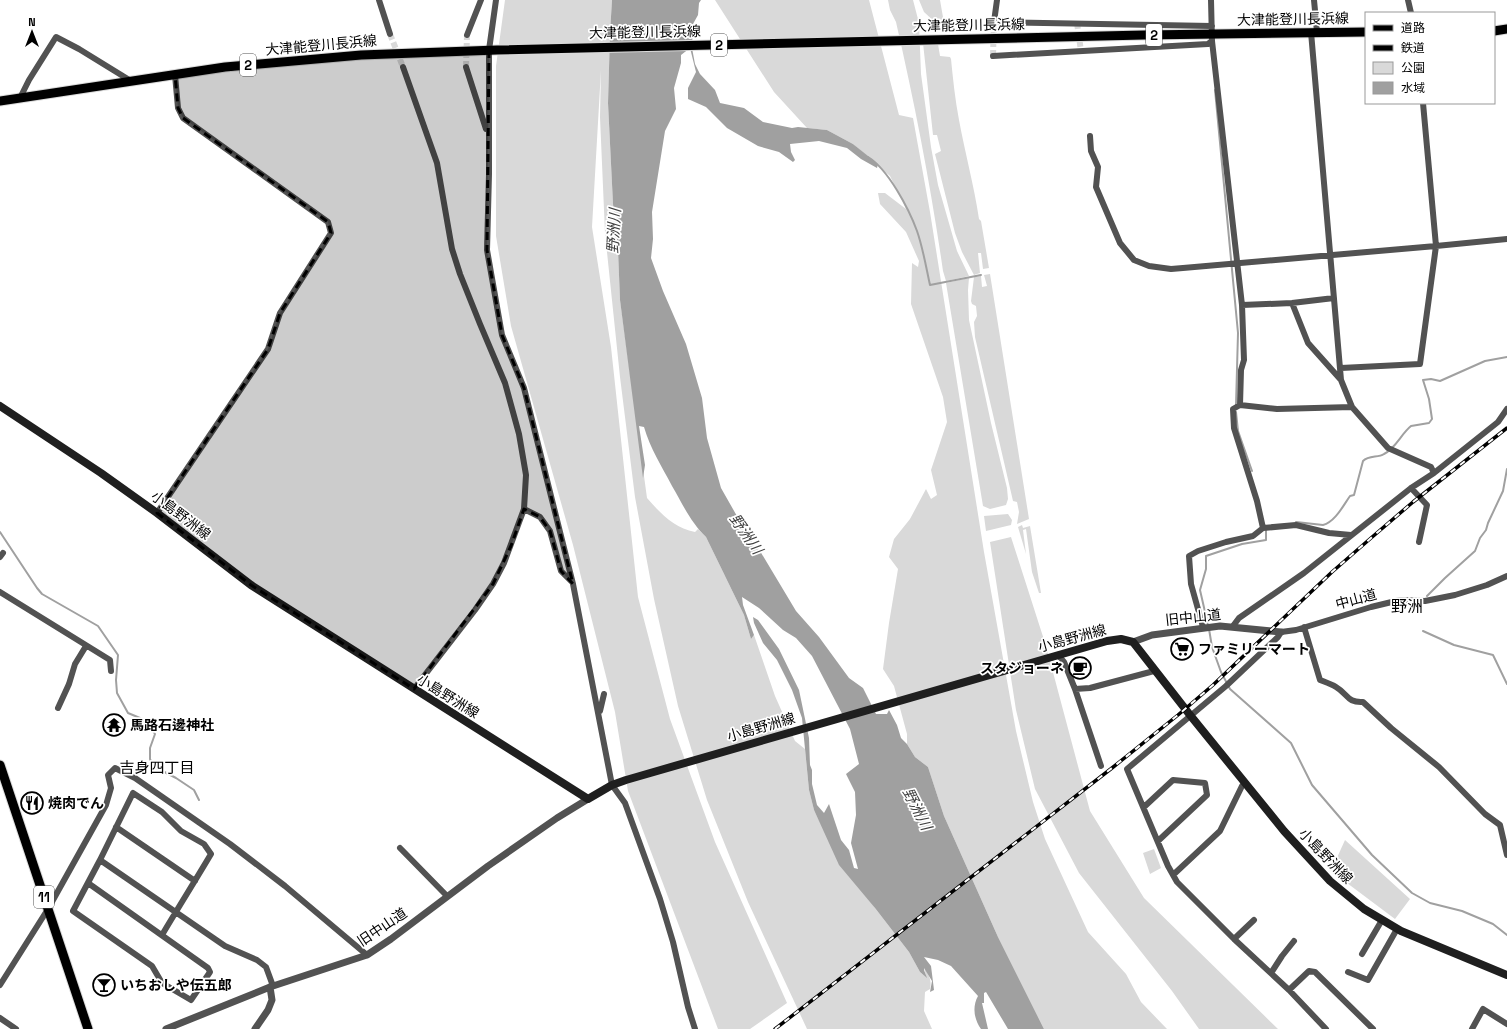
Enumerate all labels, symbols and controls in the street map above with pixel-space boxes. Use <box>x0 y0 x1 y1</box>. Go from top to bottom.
street label: 大津能登川長浜線 <box>1237 9 1349 29</box>
north arrow <box>12 12 52 52</box>
legend <box>1365 12 1495 104</box>
text: N <box>28 15 36 29</box>
street label: 大津能登川長浜線 <box>913 15 1025 35</box>
text: 道路 <box>1401 20 1425 36</box>
street label: 大津能登川長浜線 <box>589 22 701 42</box>
road number: 2 <box>1146 24 1162 46</box>
street label: 大津能登川長浜線 <box>264 31 378 59</box>
road number: 2 <box>711 34 727 56</box>
text: 鉄道 <box>1401 40 1425 56</box>
road number: 2 <box>240 54 256 76</box>
text: 公園 <box>1401 60 1425 76</box>
text: 水域 <box>1401 80 1425 96</box>
water label: 野洲川 <box>603 206 624 254</box>
street label: 小島野洲線 <box>148 487 214 543</box>
water label: 野洲川 <box>726 510 768 559</box>
street label: 中山道 <box>1333 585 1379 613</box>
district label: 野洲 <box>1391 596 1423 617</box>
street label: 旧中山道 <box>1164 605 1222 629</box>
street label: 小島野洲線 <box>1036 620 1108 656</box>
supermarket icon: ファミリーマート <box>1169 636 1195 662</box>
place label: ファミリーマート <box>1198 640 1310 658</box>
cafe icon: スタジョーネ <box>1067 655 1093 681</box>
place label: スタジョーネ <box>980 659 1064 677</box>
street label: 小島野洲線 <box>414 670 482 722</box>
street label: 小島野洲線 <box>725 709 797 745</box>
temple icon: 馬路石邊神社 <box>101 712 127 738</box>
place label: 馬路石邊神社 <box>130 716 214 734</box>
district label: 吉身四丁目 <box>119 758 195 777</box>
water label: 野洲川 <box>899 784 937 835</box>
restaurant icon: 焼肉でん <box>19 790 45 816</box>
place label: 焼肉でん <box>48 794 104 812</box>
street label: 小島野洲線 <box>1295 825 1357 887</box>
road number: 11 <box>34 886 54 908</box>
street label: 旧中山道 <box>354 904 410 950</box>
bar icon: いちおしや伝五郎 <box>91 972 117 998</box>
place label: いちおしや伝五郎 <box>120 976 232 994</box>

